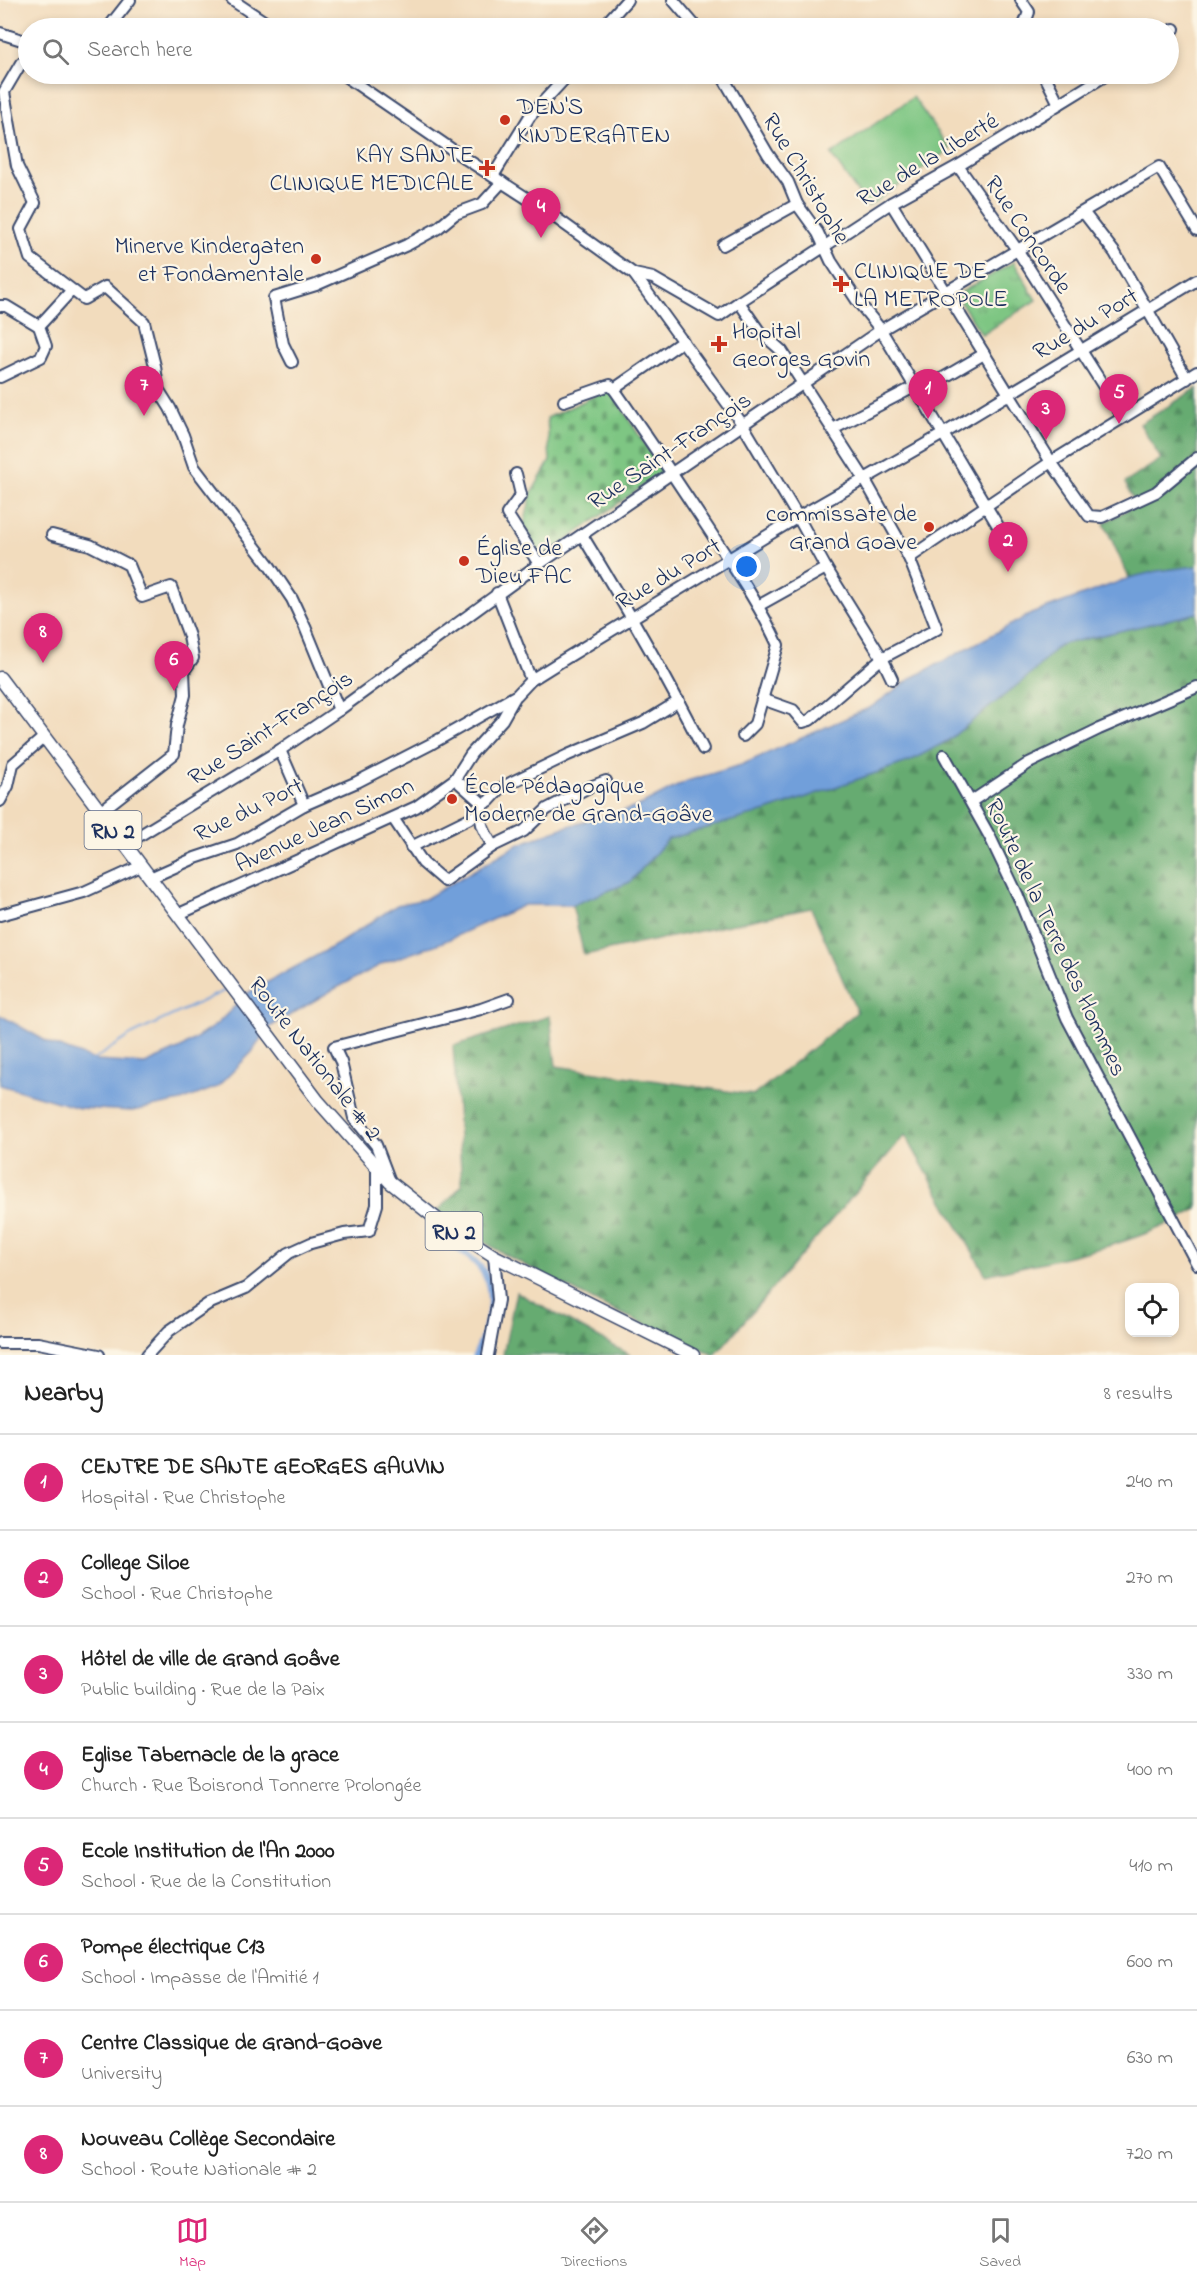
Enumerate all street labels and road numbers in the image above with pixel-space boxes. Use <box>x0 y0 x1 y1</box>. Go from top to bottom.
street label: Rue de la Liberté <box>851 105 1006 217</box>
street label: Rue Christophe <box>752 107 858 252</box>
street label: Rue Concorde <box>974 169 1080 302</box>
street label: Rue du Port <box>1027 280 1146 370</box>
street label: Rue Saint-François <box>582 384 759 520</box>
street label: Rue du Port <box>610 530 729 620</box>
street label: Rue Saint-François <box>182 662 361 796</box>
street label: Avenue Jean Simon <box>230 769 420 883</box>
street label: Rue du Port <box>189 770 309 853</box>
street label: Route de la Terre des Hommes <box>975 793 1135 1083</box>
road number: RN 2 <box>84 811 142 849</box>
street label: Route Nationale # 2 <box>239 970 389 1149</box>
road number: RN 2 <box>426 1212 482 1250</box>

